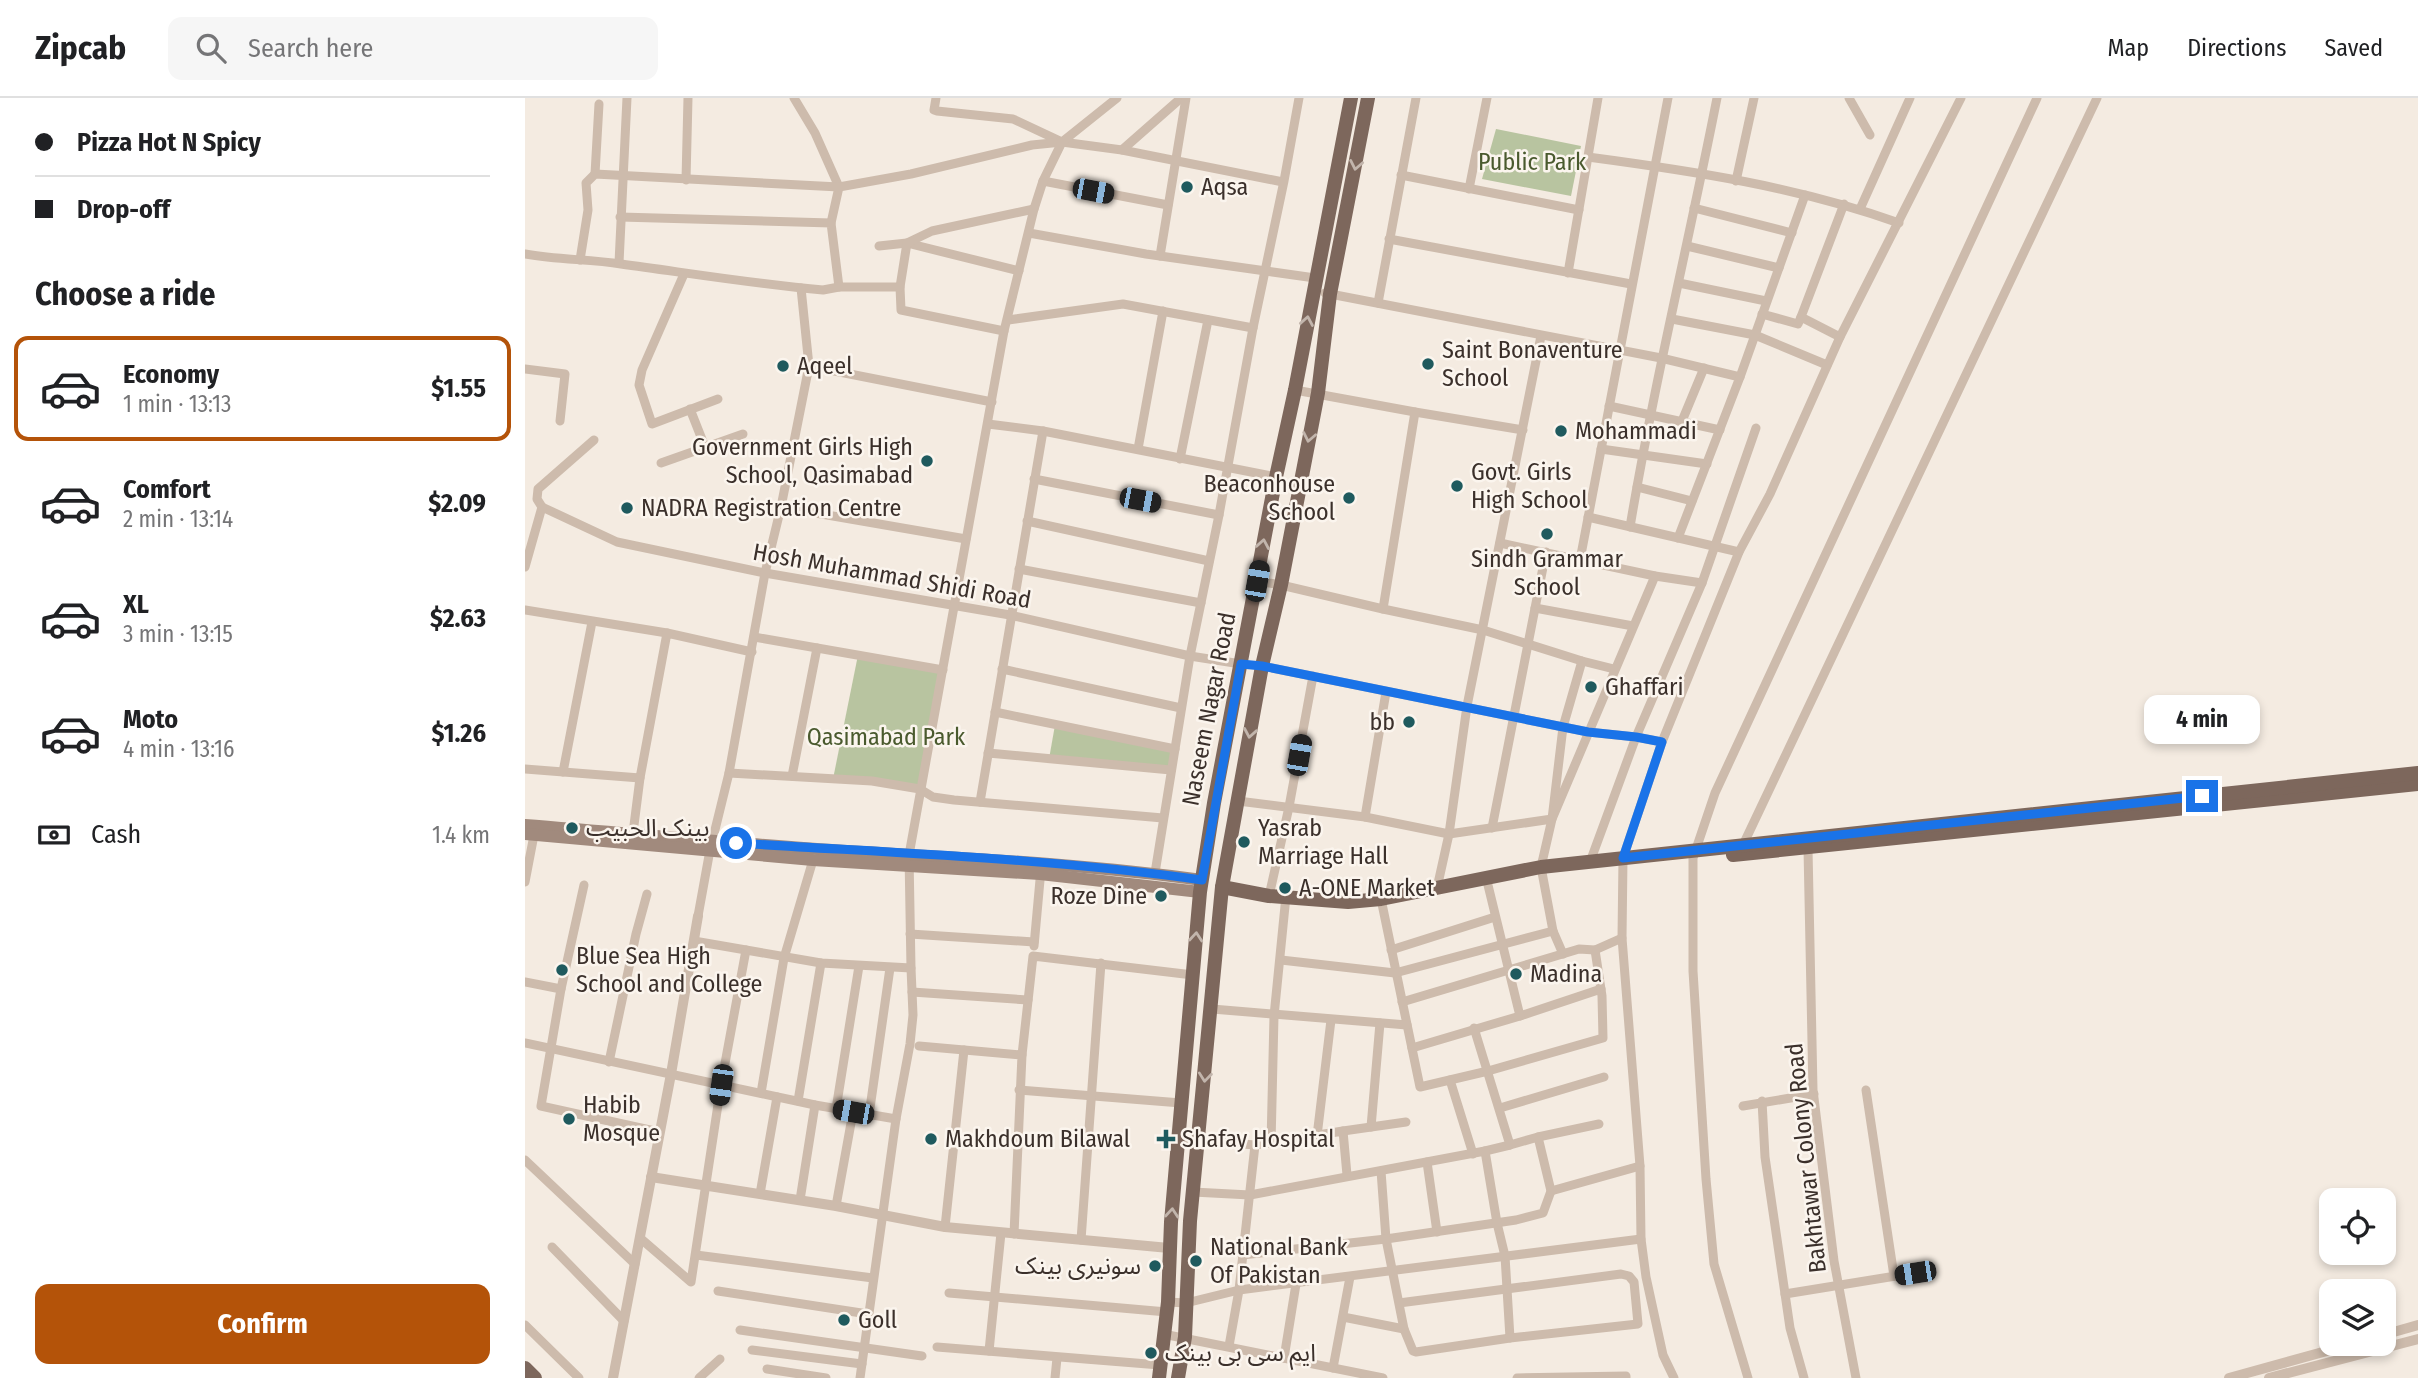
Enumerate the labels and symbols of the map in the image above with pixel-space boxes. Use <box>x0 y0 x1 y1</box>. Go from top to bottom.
park label: Public Park <box>1478 148 1587 176</box>
one-way arrow <box>1350 159 1365 171</box>
place label: Aqsa <box>1201 173 1248 201</box>
car <box>1071 177 1116 205</box>
marker: Aqsa <box>1179 179 1195 195</box>
one-way arrow <box>1299 315 1314 327</box>
place label: Saint Bonaventure School <box>1442 336 1623 392</box>
place label: Aqeel <box>797 352 853 380</box>
marker: Saint Bonaventure School <box>1420 356 1436 372</box>
marker: Aqeel <box>775 358 791 374</box>
place label: Mohammadi <box>1575 417 1697 445</box>
marker: Mohammadi <box>1553 423 1569 439</box>
one-way arrow <box>1302 431 1317 443</box>
place label: Government Girls High School, Qasimabad <box>692 433 913 489</box>
marker: Government Girls High School, Qasimabad <box>919 453 935 469</box>
place label: Govt. Girls High School <box>1471 458 1588 514</box>
place label: Beaconhouse School <box>1203 470 1335 526</box>
marker: Govt. Girls High School <box>1449 478 1465 494</box>
car <box>1118 486 1163 514</box>
marker: Beaconhouse School <box>1341 490 1357 506</box>
place label: NADRA Registration Centre <box>641 494 901 522</box>
marker: NADRA Registration Centre <box>619 500 635 516</box>
marker: Sindh Grammar School <box>1539 526 1555 542</box>
street label: Hosh Muhammad Shidi Road <box>751 538 1033 614</box>
one-way arrow <box>1255 538 1270 550</box>
place label: Sindh Grammar School <box>1471 545 1624 601</box>
car <box>1244 558 1271 604</box>
street label: Naseem Nagar Road <box>1176 610 1242 808</box>
place label: Ghaffari <box>1605 673 1684 701</box>
marker: Ghaffari <box>1583 679 1599 695</box>
callout: 4 min <box>2144 694 2260 744</box>
place label: bb <box>1369 708 1395 736</box>
marker: bb <box>1401 714 1417 730</box>
park label: Qasimabad Park <box>807 723 966 751</box>
one-way arrow <box>1243 727 1258 739</box>
car <box>1286 732 1313 778</box>
route end <box>2186 780 2218 812</box>
place label: بينک الحبيب <box>586 814 709 842</box>
place label: Yasrab Marriage Hall <box>1258 814 1388 870</box>
marker: بينک الحبيب <box>564 820 580 836</box>
route start <box>720 827 752 859</box>
marker: Yasrab Marriage Hall <box>1236 834 1252 850</box>
place label: A-ONE Market <box>1299 874 1435 902</box>
marker: A-ONE Market <box>1277 880 1293 896</box>
place label: Roze Dine <box>1051 882 1147 910</box>
marker: Roze Dine <box>1153 888 1169 904</box>
one-way arrow <box>1188 931 1203 942</box>
place label: Blue Sea High School and College <box>576 942 762 998</box>
place label: Madina <box>1530 960 1602 988</box>
marker: Blue Sea High School and College <box>554 962 570 978</box>
marker: Madina <box>1508 966 1524 982</box>
street label: Bakhtawar Colony Road <box>1780 1042 1832 1274</box>
car <box>708 1063 735 1107</box>
one-way arrow <box>1198 1071 1213 1082</box>
place label: Habib Mosque <box>583 1091 660 1147</box>
car <box>831 1098 876 1126</box>
marker: Habib Mosque <box>561 1111 577 1127</box>
place label: Makhdoum Bilawal <box>945 1125 1130 1153</box>
place label: Shafay Hospital <box>1182 1125 1335 1153</box>
marker: Shafay Hospital <box>1156 1129 1176 1149</box>
marker: Makhdoum Bilawal <box>923 1131 939 1147</box>
one-way arrow <box>1164 1207 1179 1218</box>
place label: National Bank Of Pakistan <box>1210 1233 1349 1289</box>
place label: سونیری بینک <box>1015 1252 1141 1280</box>
marker: National Bank Of Pakistan <box>1188 1253 1204 1269</box>
marker: سونیری بینک <box>1147 1258 1163 1274</box>
car <box>1893 1259 1938 1287</box>
place label: Goll <box>858 1306 897 1334</box>
marker: Goll <box>836 1312 852 1328</box>
place label: ایم سی بی بینک <box>1165 1339 1316 1370</box>
marker: ایم سی بی بینک <box>1143 1345 1159 1361</box>

